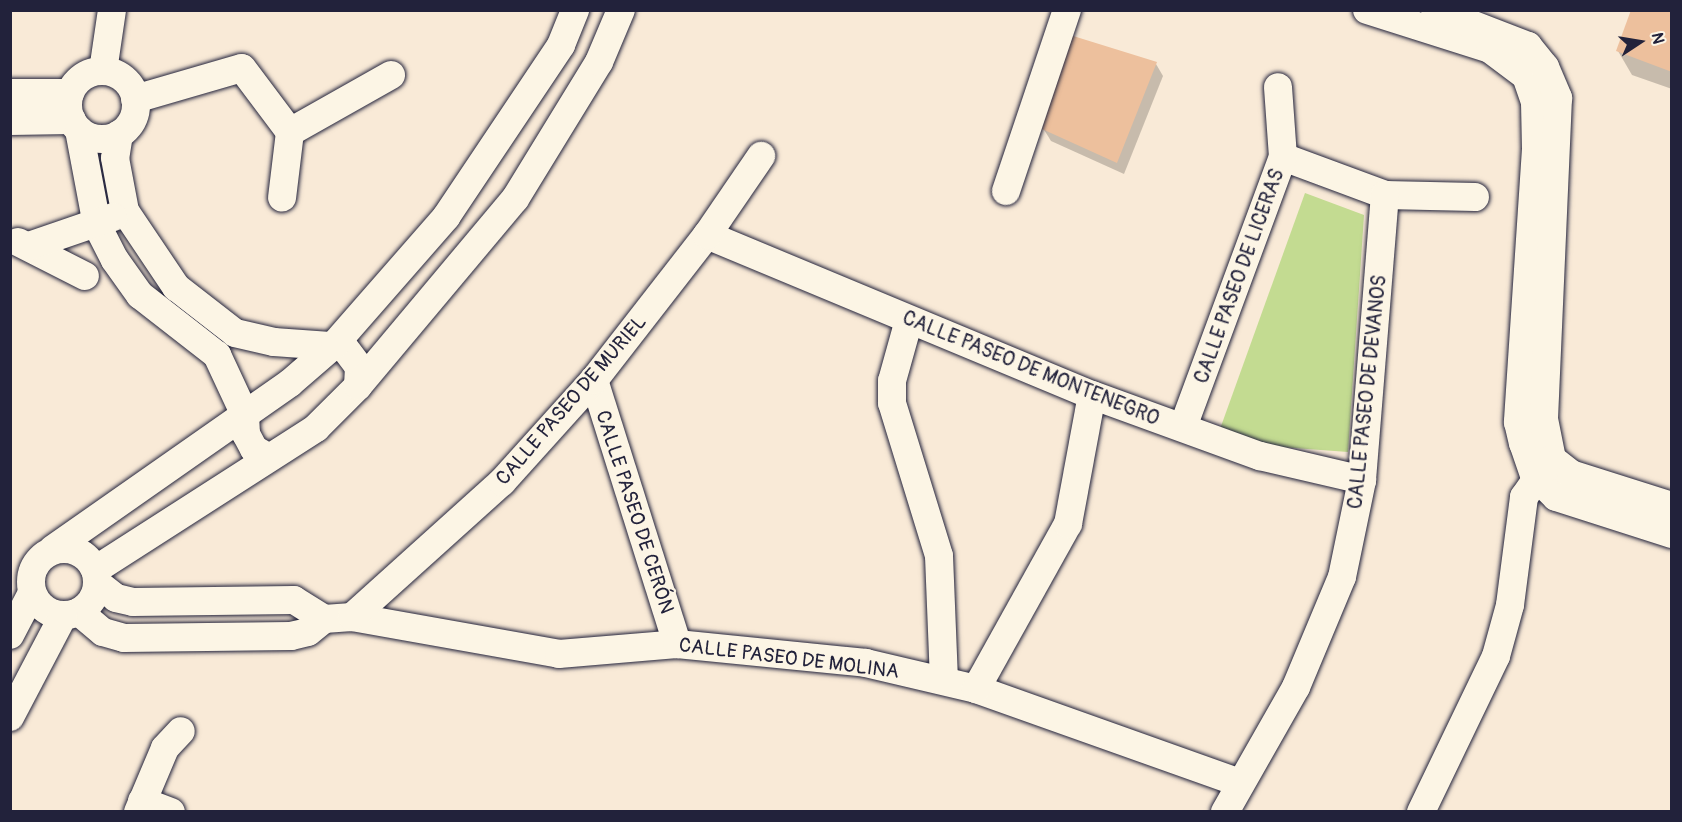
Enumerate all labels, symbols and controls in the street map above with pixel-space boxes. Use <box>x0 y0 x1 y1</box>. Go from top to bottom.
north arrow <box>1610 12 1670 72</box>
text: N <box>1647 31 1669 46</box>
street label: CALLE PASEO DE LICERAS <box>1189 165 1289 387</box>
street label: CALLE PASEO DE DEVANOS <box>1343 274 1391 510</box>
street label: CALLE PASEO DE MONTENEGRO <box>899 305 1163 431</box>
street label: CALLE PASEO DE MURIEL <box>491 310 651 490</box>
street label: CALLE PASEO DE CERÓN <box>591 407 679 617</box>
street label: CALLE PASEO DE MOLINA <box>678 633 900 683</box>

